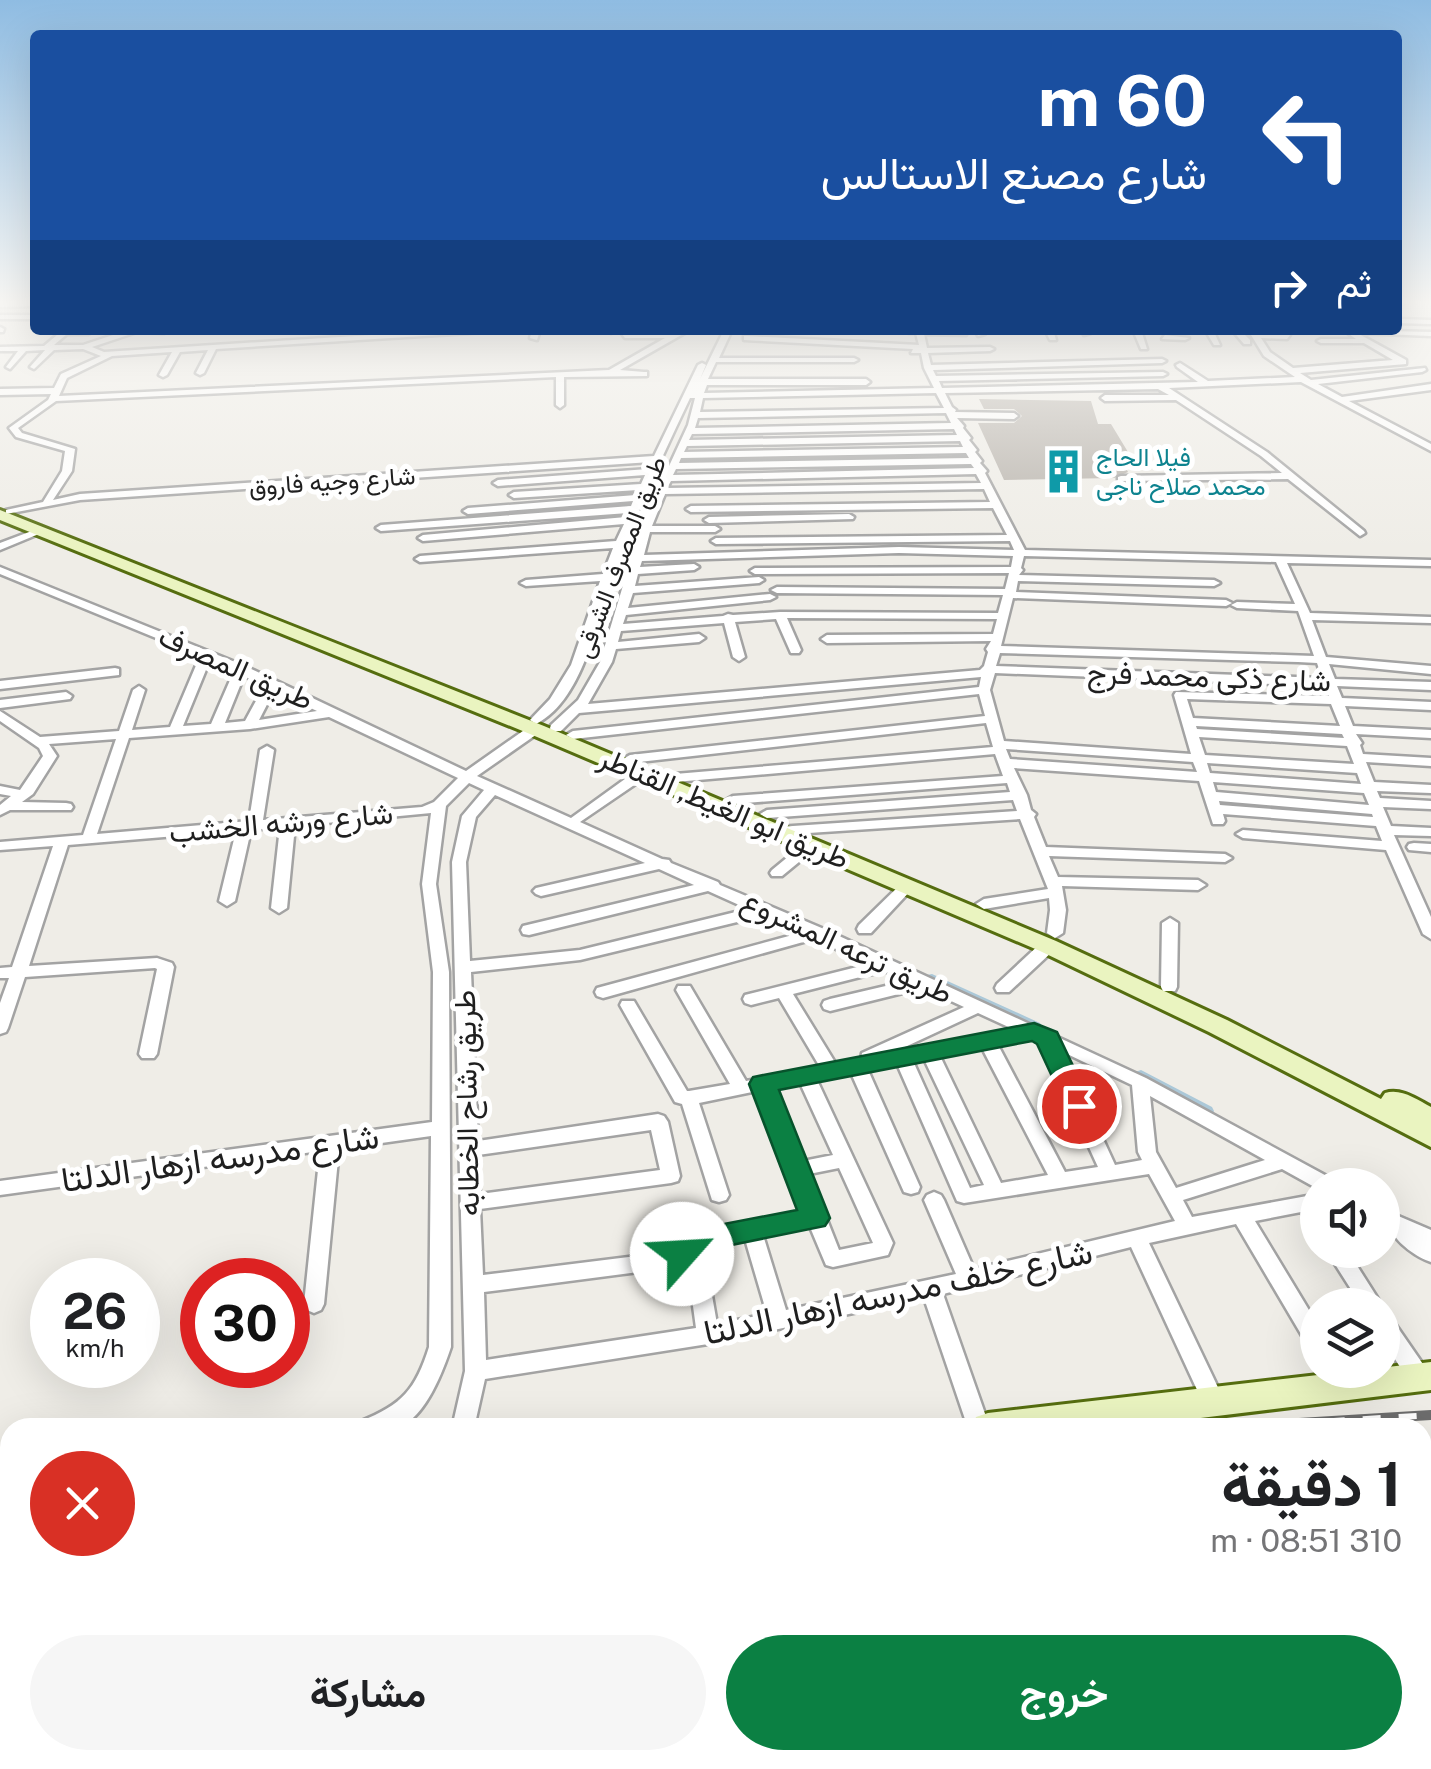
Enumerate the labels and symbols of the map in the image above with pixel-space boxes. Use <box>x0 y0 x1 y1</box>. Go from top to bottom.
place label: فيلا الحاج محمد صلاح ناجى <box>1096 442 1266 503</box>
building icon: فيلا الحاج محمد صلاح ناجى <box>1039 447 1087 495</box>
street label: طريق المصرف الشرقى <box>568 452 673 662</box>
street label: شارع وجيه فاروق <box>248 460 416 504</box>
street label: طريق المصرف <box>153 617 319 718</box>
street label: شارع ذكى محمد فرج <box>1086 654 1332 701</box>
street label: طريق ابو الغيط, القناطر <box>593 738 855 877</box>
street label: شارع ورشه الخشب <box>167 794 395 853</box>
street label: طريق ترعه المشروع <box>735 881 959 1014</box>
street label: طريق رشاح الخطابه <box>446 990 489 1216</box>
pin <box>1037 1064 1122 1149</box>
street label: شارع مدرسه ازهار الدلتا <box>58 1115 382 1204</box>
position arrow <box>630 1202 734 1306</box>
street label: شارع خلف مدرسه ازهار الدلتا <box>700 1230 1097 1357</box>
speed limit sign: 30 <box>180 1258 310 1388</box>

